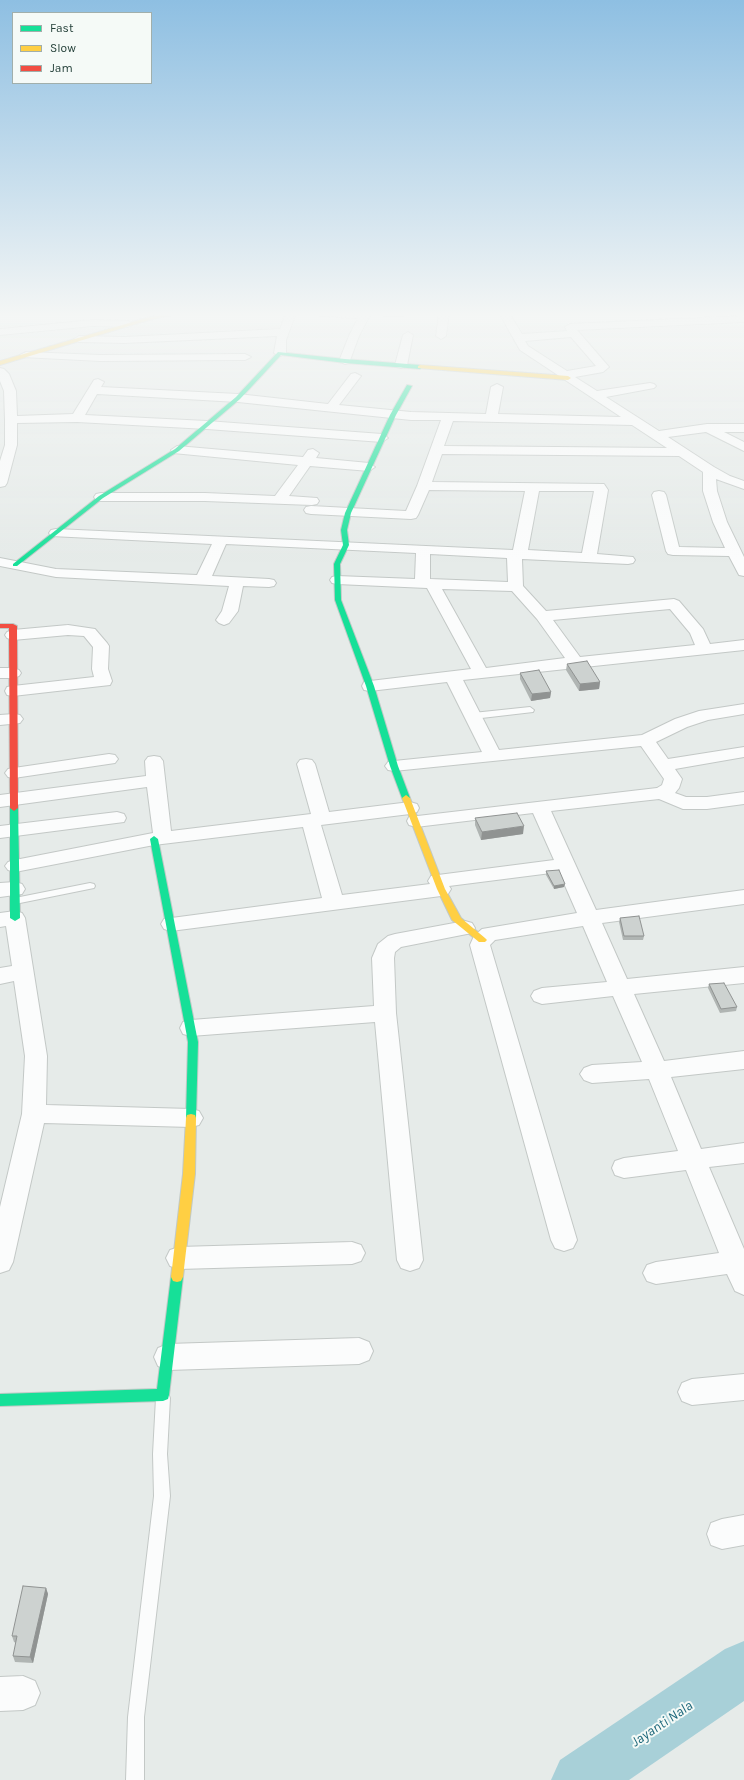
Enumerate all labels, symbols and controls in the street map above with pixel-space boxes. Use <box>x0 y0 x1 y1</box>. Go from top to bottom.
legend <box>12 12 152 84</box>
text: Fast <box>50 21 73 35</box>
text: Slow <box>50 41 76 55</box>
text: Jam <box>50 61 73 75</box>
water label: Jayanti Nala <box>628 1697 696 1751</box>

